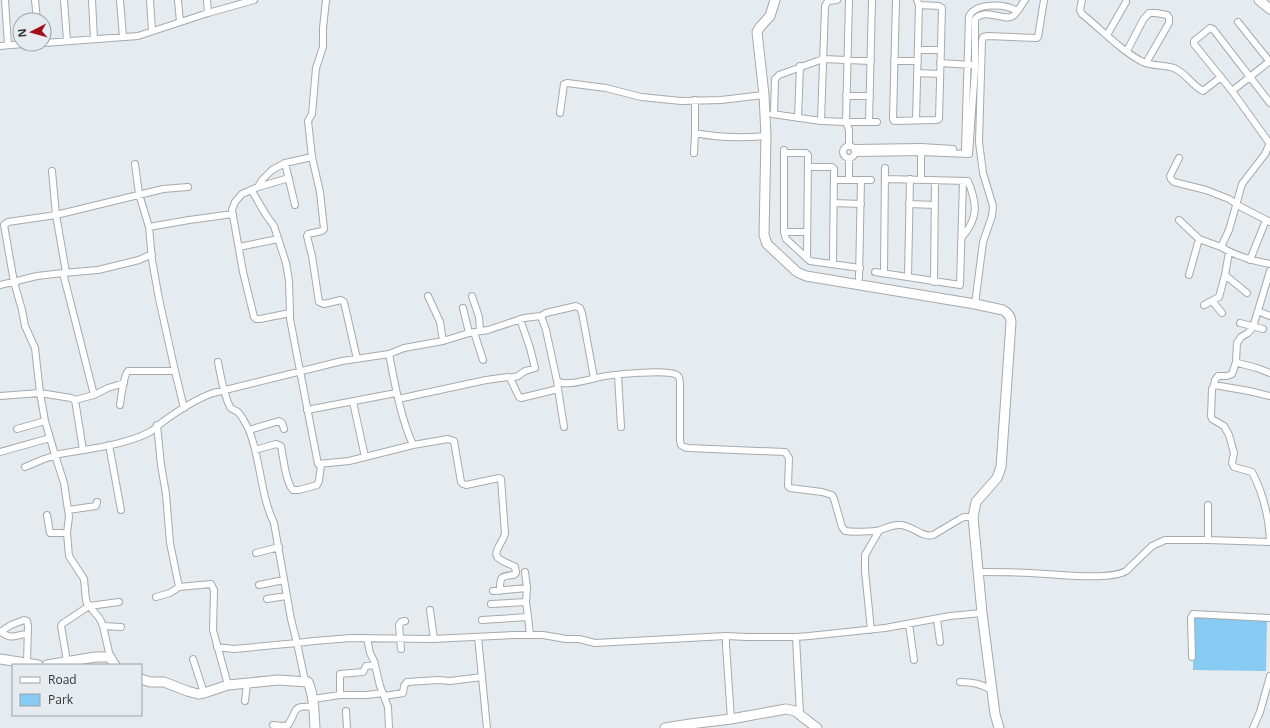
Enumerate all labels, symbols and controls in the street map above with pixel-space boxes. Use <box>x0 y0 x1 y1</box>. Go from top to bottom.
north arrow <box>12 12 52 52</box>
text: N <box>14 28 29 38</box>
legend <box>12 664 142 716</box>
text: Road <box>48 671 77 688</box>
text: Park <box>48 691 74 708</box>

